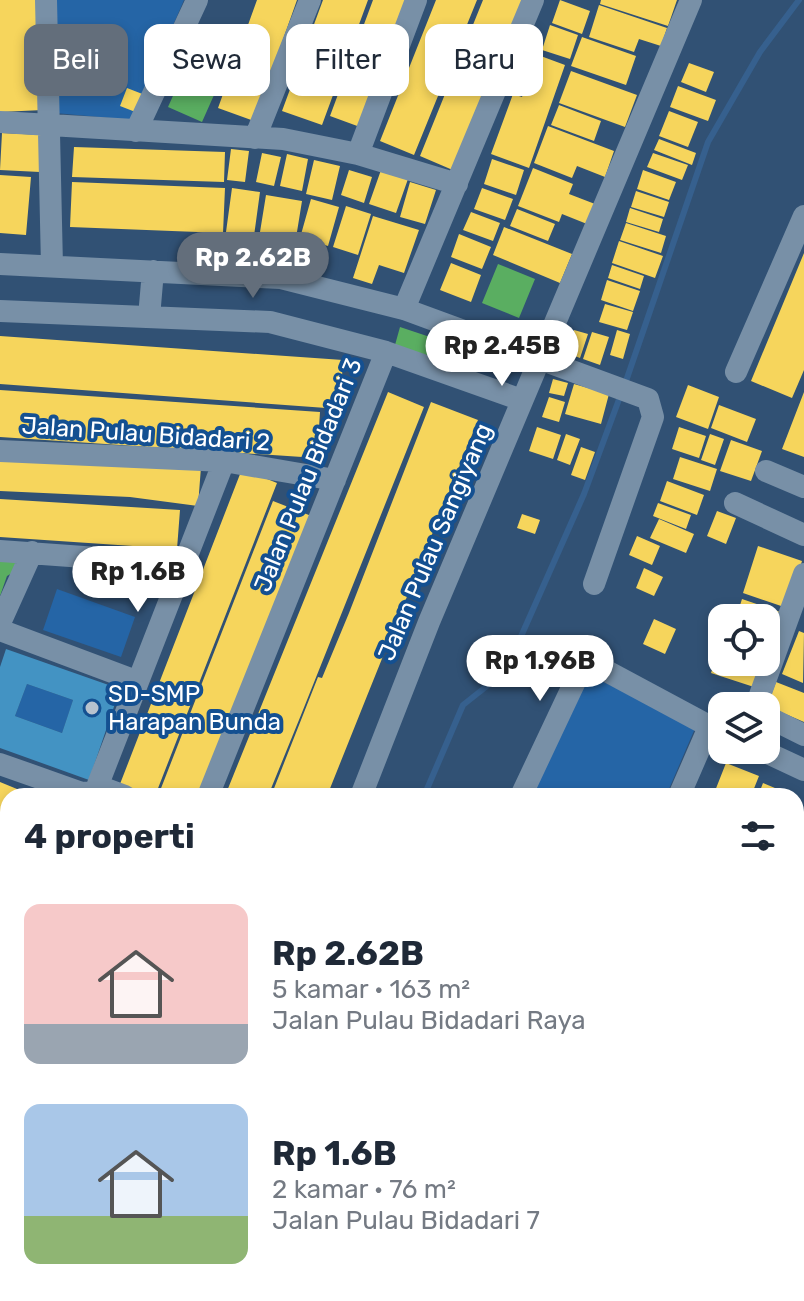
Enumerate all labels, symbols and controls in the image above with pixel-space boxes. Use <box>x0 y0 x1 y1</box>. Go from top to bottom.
chip: Beli <box>24 24 128 96</box>
chip: Sewa <box>144 24 270 96</box>
chip: Filter <box>286 24 409 96</box>
chip: Baru <box>425 24 543 96</box>
pin: Rp 2.62B <box>170 232 336 300</box>
text: Rp 2.62B <box>195 242 311 273</box>
pin: Rp 2.45B <box>419 320 585 388</box>
text: Rp 2.45B <box>444 330 560 361</box>
street label: Jalan Pulau Bidadari 3 <box>248 354 368 596</box>
street label: Jalan Pulau Bidadari 2 <box>21 411 271 457</box>
street label: Jalan Pulau Sangiyang <box>372 419 498 665</box>
pin: Rp 1.6B <box>64 546 212 614</box>
text: Rp 1.6B <box>90 556 186 587</box>
map controls <box>708 604 780 764</box>
button: locate <box>708 604 780 676</box>
pin: Rp 1.96B <box>457 635 623 703</box>
text: Rp 1.96B <box>485 645 595 676</box>
place label: SD-SMP Harapan Bunda <box>108 680 281 736</box>
button: layers <box>708 692 780 764</box>
marker: SD-SMP Harapan Bunda <box>83 699 101 717</box>
icon: filters <box>736 814 780 858</box>
text: 4 properti <box>24 816 195 857</box>
text: Rp 2.62B <box>272 933 424 974</box>
icon: home <box>88 936 184 1032</box>
text: 5 kamar · 163 m² <box>272 974 470 1005</box>
text: Jalan Pulau Bidadari Raya <box>272 1005 586 1036</box>
text: Rp 1.6B <box>272 1133 397 1174</box>
icon: home <box>88 1136 184 1232</box>
text: 2 kamar · 76 m² <box>272 1174 456 1205</box>
text: Jalan Pulau Bidadari 7 <box>272 1205 540 1236</box>

